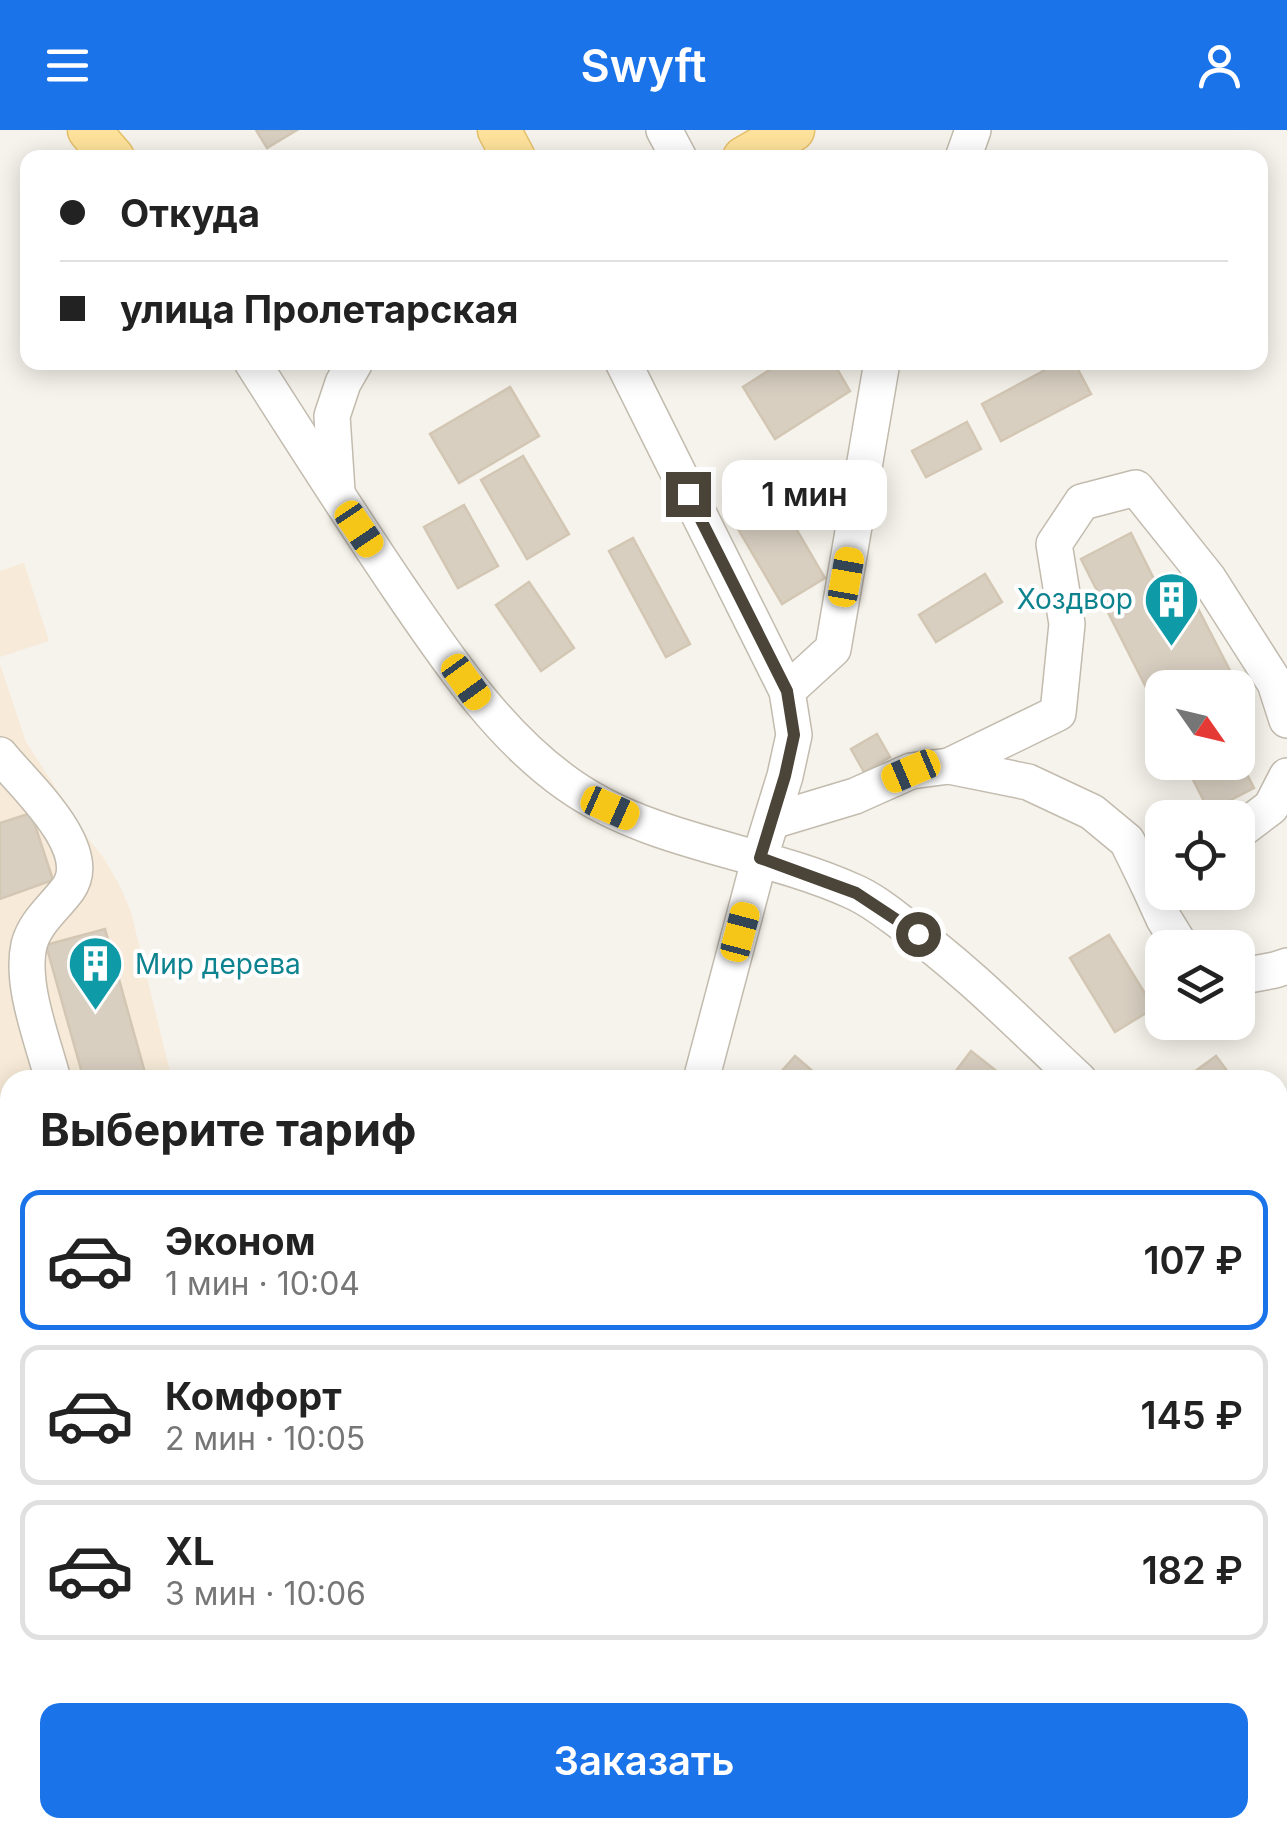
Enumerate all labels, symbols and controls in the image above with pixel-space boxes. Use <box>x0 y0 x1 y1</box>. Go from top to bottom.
icon: menu <box>40 38 95 93</box>
text: Swyft <box>581 38 706 93</box>
icon: person <box>1192 38 1247 93</box>
text: Откуда <box>120 190 260 236</box>
text: улица Пролетарская <box>120 286 518 332</box>
callout: 1 мин <box>723 459 888 529</box>
route end <box>666 472 711 517</box>
text: 1 мин <box>761 475 848 514</box>
car <box>330 496 388 562</box>
car <box>826 545 866 609</box>
building icon: Хоздвор <box>1142 569 1202 648</box>
place label: Хоздвор <box>1017 582 1133 616</box>
car <box>436 649 496 715</box>
north arrow <box>1145 670 1255 780</box>
map controls <box>1145 670 1255 1040</box>
car <box>878 745 944 797</box>
car <box>576 782 644 834</box>
button: locate <box>1145 800 1255 910</box>
car <box>718 899 762 965</box>
route start <box>896 912 941 957</box>
button: layers <box>1145 930 1255 1040</box>
building icon: Мир дерева <box>66 934 126 1013</box>
place label: Мир дерева <box>135 947 301 981</box>
text: Выберите тариф <box>40 1102 416 1157</box>
icon: car <box>45 1215 135 1305</box>
text: Эконом <box>165 1218 316 1264</box>
text: 107 ₽ <box>1143 1237 1243 1283</box>
text: 1 мин · 10:04 <box>165 1264 360 1303</box>
icon: car <box>45 1370 135 1460</box>
text: Комфорт <box>165 1373 342 1419</box>
text: 145 ₽ <box>1140 1392 1243 1438</box>
text: 2 мин · 10:05 <box>165 1419 365 1458</box>
icon: car <box>45 1525 135 1615</box>
text: XL <box>165 1528 215 1574</box>
text: 182 ₽ <box>1142 1547 1243 1593</box>
text: 3 мин · 10:06 <box>165 1574 366 1613</box>
button: Заказать <box>40 1703 1248 1818</box>

